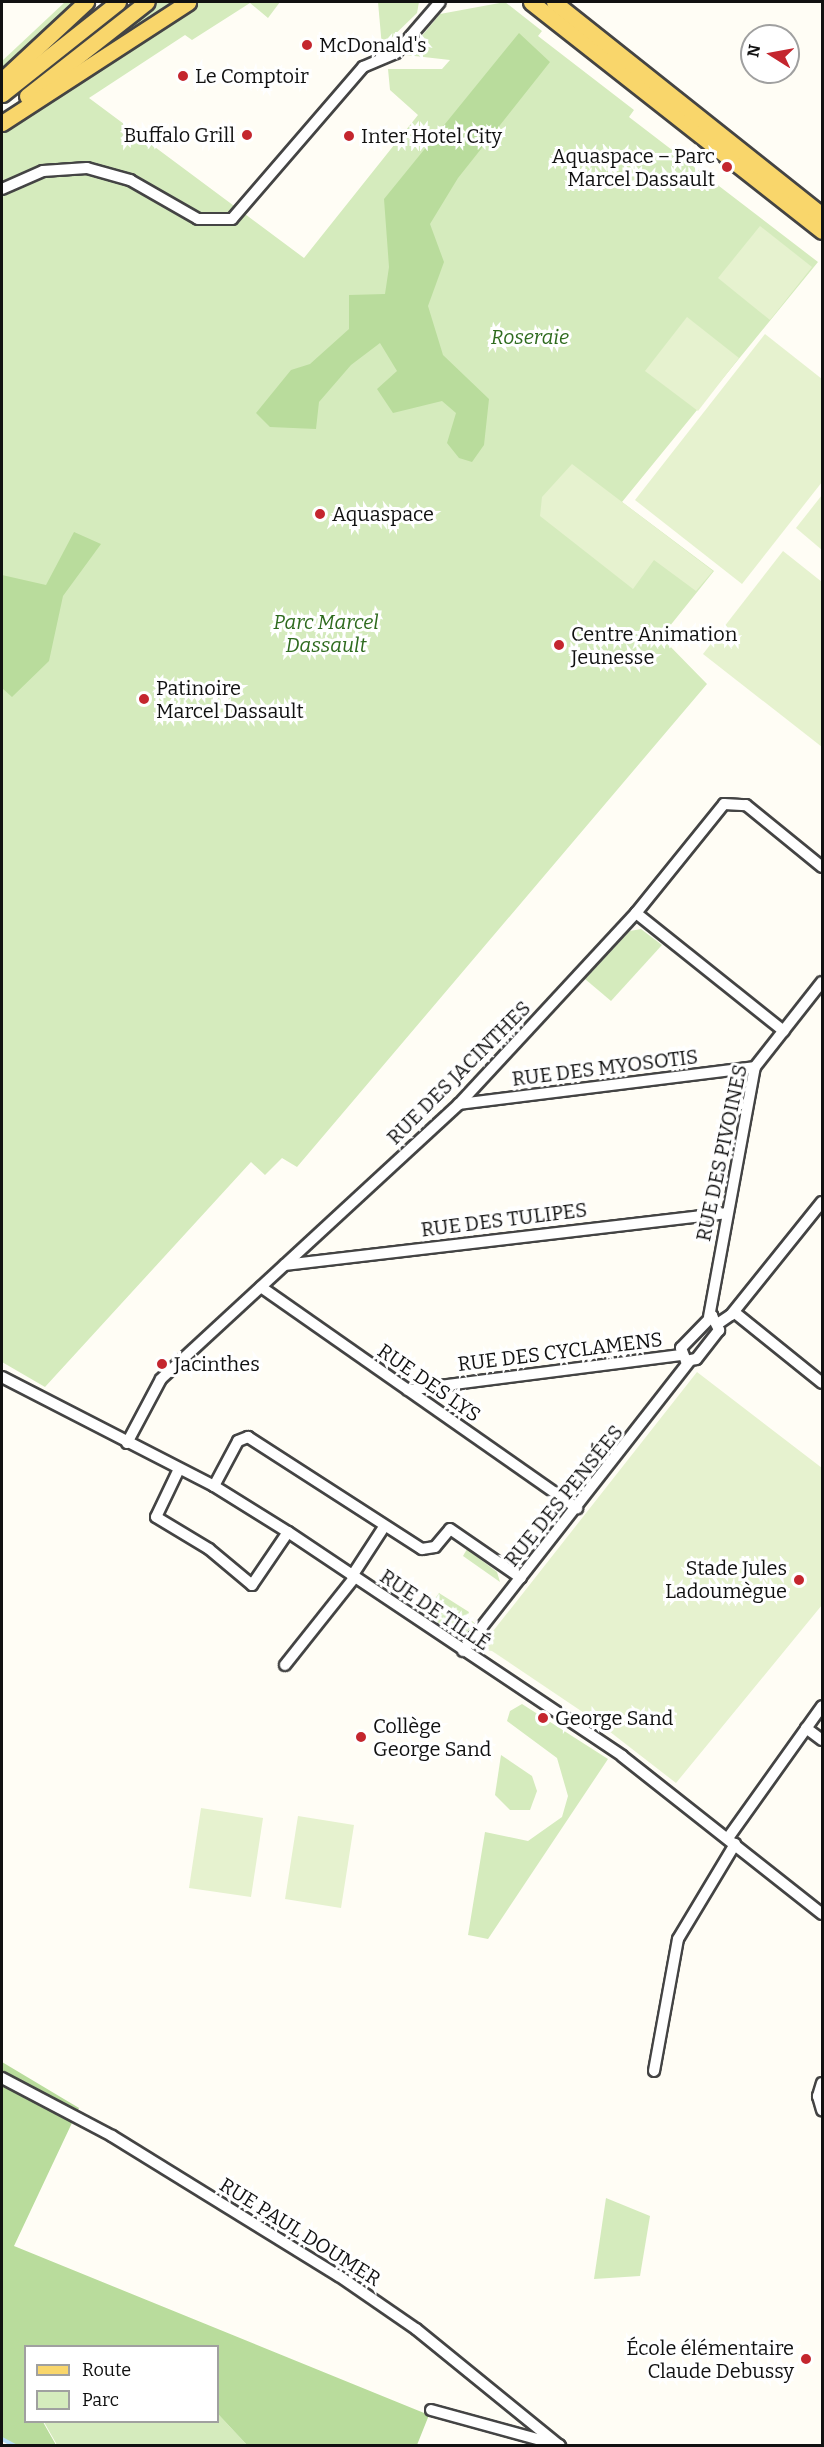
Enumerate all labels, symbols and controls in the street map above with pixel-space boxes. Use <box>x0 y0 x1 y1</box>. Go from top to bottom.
north arrow <box>740 24 800 84</box>
place label: McDonald's <box>319 33 426 57</box>
marker: McDonald's <box>300 38 314 52</box>
text: N <box>743 43 764 59</box>
place label: Le Comptoir <box>195 64 309 88</box>
marker: Le Comptoir <box>176 69 190 83</box>
place label: Buffalo Grill <box>124 123 235 147</box>
place label: Inter Hotel City <box>361 124 502 148</box>
marker: Buffalo Grill <box>240 128 254 142</box>
marker: Inter Hotel City <box>342 129 356 143</box>
place label: Aquaspace – Parc Marcel Dassault <box>552 144 715 191</box>
marker: Aquaspace – Parc Marcel Dassault <box>720 160 734 174</box>
park label: Roseraie <box>491 325 569 349</box>
place label: Aquaspace <box>332 502 434 526</box>
marker: Aquaspace <box>313 507 327 521</box>
park label: Parc Marcel Dassault <box>273 610 379 657</box>
place label: Centre Animation Jeunesse <box>571 622 737 669</box>
marker: Centre Animation Jeunesse <box>552 638 566 652</box>
place label: Patinoire Marcel Dassault <box>156 676 304 723</box>
marker: Patinoire Marcel Dassault <box>137 692 151 706</box>
street label: RUE DES JACINTHES <box>382 996 536 1150</box>
street label: RUE DES MYOSOTIS <box>511 1045 699 1091</box>
street label: RUE DES PIVOINES <box>692 1062 752 1244</box>
street label: RUE DES TULIPES <box>420 1198 588 1242</box>
street label: RUE DES CYCLAMENS <box>456 1328 664 1376</box>
street label: RUE DES LYS <box>373 1339 485 1427</box>
place label: Jacinthes <box>174 1352 260 1376</box>
marker: Jacinthes <box>155 1357 169 1371</box>
street label: RUE DES PENSÉES <box>500 1421 628 1571</box>
place label: Stade Jules Ladoumègue <box>665 1556 787 1603</box>
street label: RUE DE TILLÉ <box>375 1564 495 1656</box>
marker: Stade Jules Ladoumègue <box>792 1573 806 1587</box>
place label: George Sand <box>555 1706 673 1730</box>
marker: George Sand <box>536 1711 550 1725</box>
place label: Collège George Sand <box>373 1714 491 1761</box>
marker: Collège George Sand <box>354 1730 368 1744</box>
street label: RUE PAUL DOUMER <box>215 2173 385 2291</box>
place label: École élémentaire Claude Debussy <box>626 2336 794 2383</box>
legend <box>24 2345 219 2423</box>
marker: École élémentaire Claude Debussy <box>799 2352 813 2366</box>
text: Route <box>82 2359 131 2381</box>
text: Parc <box>82 2389 119 2411</box>

